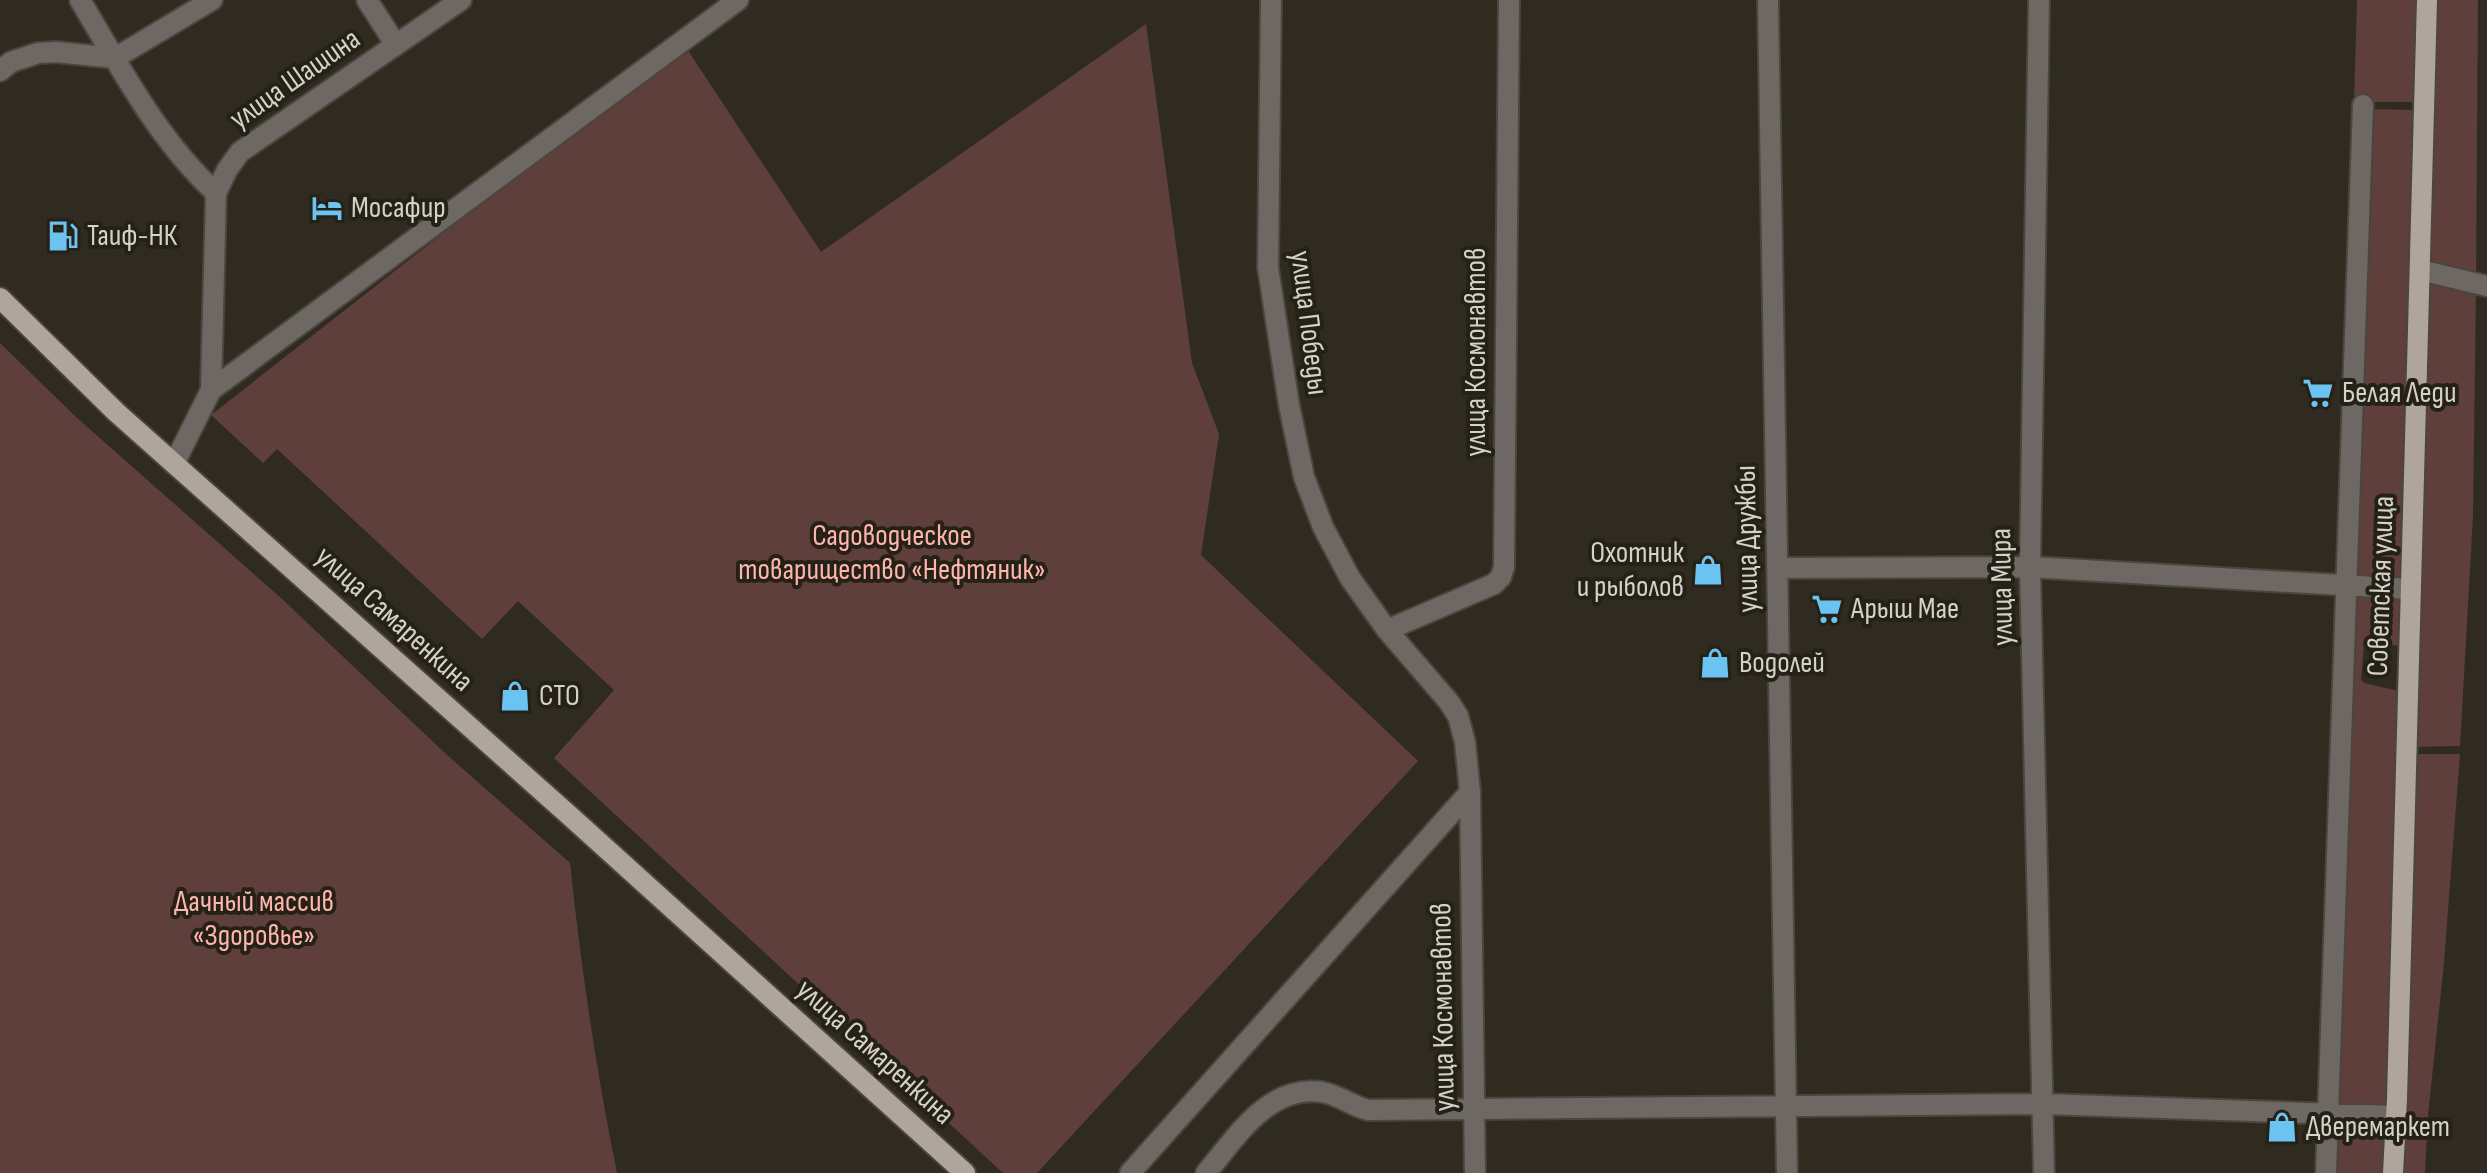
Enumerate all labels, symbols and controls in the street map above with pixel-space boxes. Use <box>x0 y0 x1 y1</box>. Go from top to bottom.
street label: улица Шашина <box>223 21 367 137</box>
place label: Мосафир <box>351 190 446 226</box>
hotel icon: Мосафир <box>310 191 344 225</box>
place label: Таиф-НК <box>87 218 178 254</box>
fuel station icon: Таиф-НК <box>46 219 80 253</box>
street label: улица Космонавтов <box>1458 248 1494 456</box>
street label: улица Победы <box>1282 249 1336 397</box>
place label: Белая Леди <box>2342 375 2456 411</box>
supermarket icon: Белая Леди <box>2301 376 2335 410</box>
street label: улица Дружбы <box>1728 465 1766 613</box>
street label: Советская улица <box>2360 495 2402 677</box>
park label: Садоводческое товарищество «Нефтяник» <box>738 518 1046 588</box>
street label: улица Мира <box>1983 528 2021 646</box>
place label: Охотник и рыболов <box>1577 535 1685 605</box>
street label: улица Самаренкина <box>308 539 480 699</box>
shop icon: Охотник и рыболов <box>1691 553 1725 587</box>
place label: Арыш Мае <box>1850 591 1959 627</box>
supermarket icon: Арыш Мае <box>1810 592 1844 626</box>
place label: Водолей <box>1739 645 1825 681</box>
shop icon: Водолей <box>1698 646 1732 680</box>
place label: СТО <box>539 678 580 714</box>
shop icon: СТО <box>498 679 532 713</box>
park label: Дачный массив «Здоровье» <box>174 884 334 954</box>
street label: улица Космонавтов <box>1423 902 1463 1112</box>
street label: улица Самаренкина <box>789 972 961 1132</box>
place label: Дверемаркет <box>2306 1109 2450 1145</box>
shop icon: Дверемаркет <box>2265 1110 2299 1144</box>

